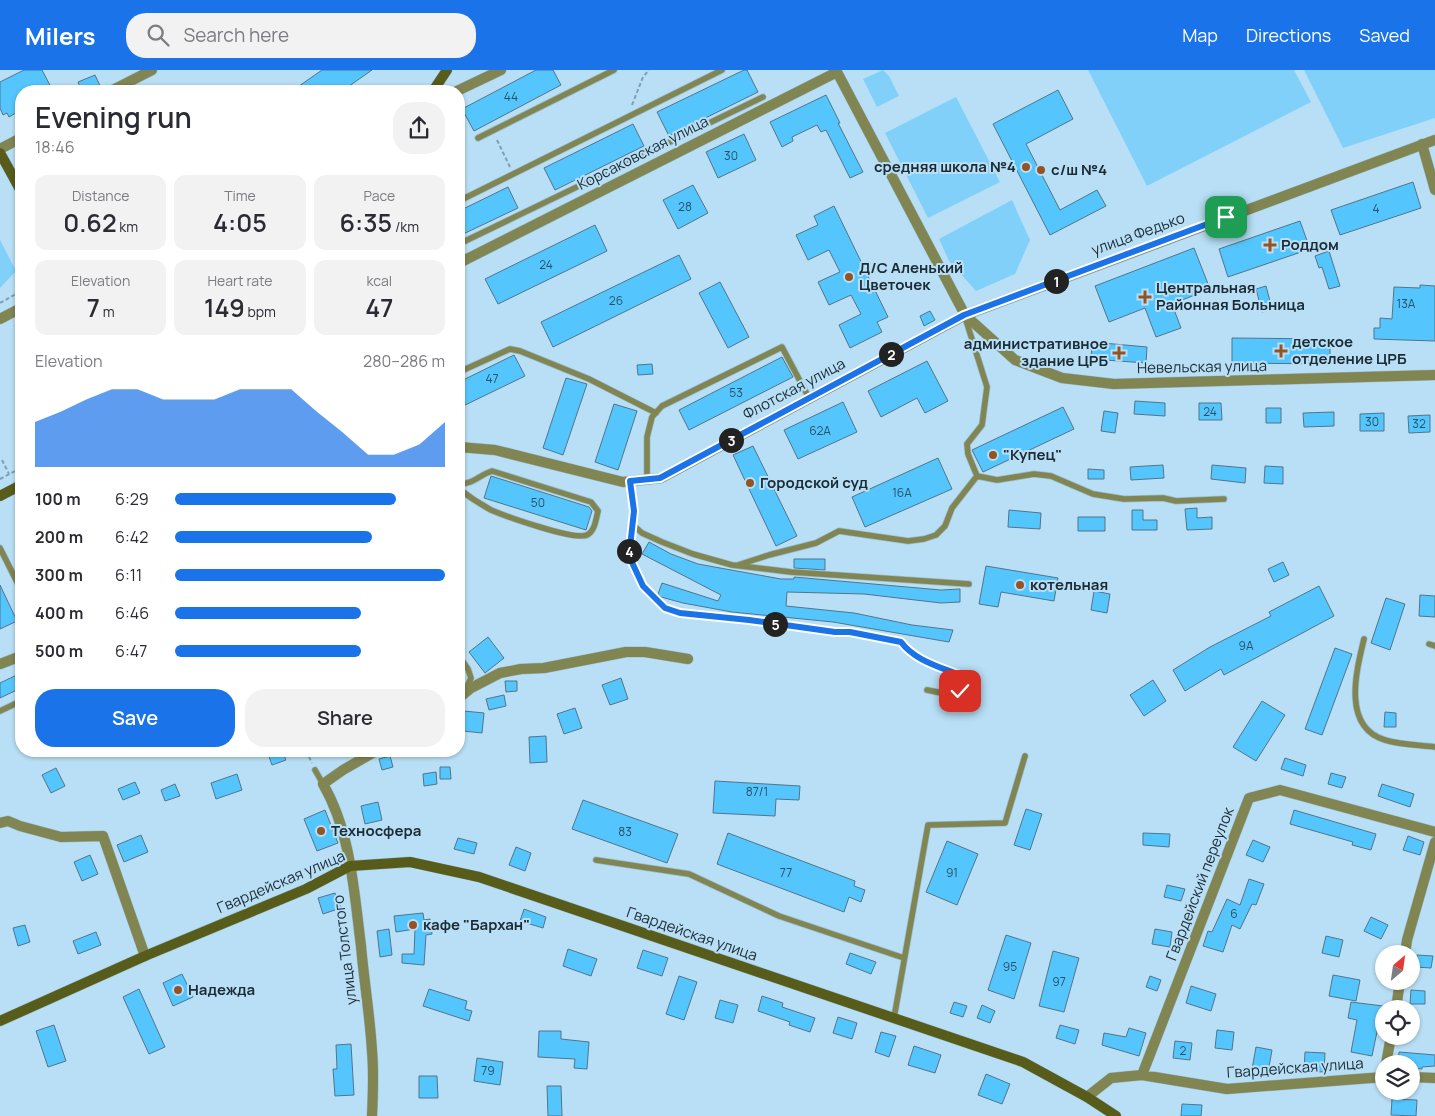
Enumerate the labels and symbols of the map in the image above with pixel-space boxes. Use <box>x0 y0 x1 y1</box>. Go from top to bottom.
house number: 44 <box>504 88 518 105</box>
street label: Корсаковская улица <box>574 110 712 195</box>
house number: 30 <box>724 147 738 164</box>
place label: средняя школа №4 <box>874 156 1016 177</box>
place label: с/ш №4 <box>1051 159 1107 180</box>
marker: средняя школа №4 <box>1020 161 1032 173</box>
marker: с/ш №4 <box>1035 164 1047 176</box>
pin <box>1205 196 1247 238</box>
house number: 28 <box>678 198 692 215</box>
house number: 4 <box>1372 200 1380 217</box>
street label: улица Федько <box>1088 207 1188 260</box>
place label: Роддом <box>1281 234 1339 255</box>
marker: Роддом <box>1263 238 1277 252</box>
house number: 24 <box>539 256 553 273</box>
place label: Д/С Аленький Цветочек <box>859 257 963 295</box>
pin: 1 <box>1044 268 1068 294</box>
marker: Д/С Аленький Цветочек <box>843 271 855 283</box>
place label: Центральная Районная Больница <box>1156 277 1305 315</box>
marker: Центральная Районная Больница <box>1138 290 1152 304</box>
house number: 26 <box>609 292 623 309</box>
house number: 13А <box>1397 295 1416 312</box>
place label: детское отделение ЦРБ <box>1292 331 1407 369</box>
place label: административное здание ЦРБ <box>964 333 1108 371</box>
pin: 2 <box>878 342 904 366</box>
marker: детское отделение ЦРБ <box>1274 344 1288 358</box>
marker: административное здание ЦРБ <box>1112 346 1126 360</box>
street label: Флотская улица <box>739 353 849 424</box>
street label: Невельская улица <box>1137 355 1267 378</box>
house number: 47 <box>485 370 499 387</box>
house number: 53 <box>729 384 743 401</box>
house number: 24 <box>1203 403 1217 420</box>
house number: 30 <box>1365 413 1379 430</box>
house number: 32 <box>1412 415 1426 432</box>
house number: 62А <box>809 422 831 439</box>
pin: 3 <box>718 428 744 452</box>
place label: "Купец" <box>1003 444 1062 465</box>
marker: "Купец" <box>987 449 999 461</box>
place label: Городской суд <box>760 472 869 493</box>
marker: Городской суд <box>744 477 756 489</box>
house number: 16А <box>892 484 912 501</box>
house number: 50 <box>531 494 545 511</box>
pin: 4 <box>616 538 642 564</box>
place label: котельная <box>1030 574 1108 595</box>
marker: котельная <box>1014 579 1026 591</box>
pin: 5 <box>762 612 788 636</box>
house number: 9А <box>1238 637 1254 654</box>
pin <box>939 670 981 712</box>
house number: 87/1 <box>746 783 768 800</box>
street label: Гвардейский переулок <box>1161 804 1239 964</box>
place label: Техносфера <box>331 820 421 841</box>
house number: 83 <box>618 823 632 840</box>
marker: Техносфера <box>315 825 327 837</box>
street label: Гвардейская улица <box>214 845 348 918</box>
house number: 77 <box>780 864 792 881</box>
house number: 91 <box>946 864 958 881</box>
street label: улица Толстого <box>327 894 362 1006</box>
street label: Гвардейская улица <box>624 901 760 966</box>
house number: 6 <box>1230 905 1238 922</box>
place label: кафе "Бархан" <box>423 914 530 935</box>
marker: кафе "Бархан" <box>407 919 419 931</box>
north arrow <box>1375 945 1420 990</box>
house number: 95 <box>1003 958 1017 975</box>
house number: 97 <box>1052 973 1066 990</box>
place label: Надежда <box>188 979 255 1000</box>
marker: Надежда <box>172 984 184 996</box>
house number: 2 <box>1180 1042 1187 1059</box>
street label: Гвардейская улица <box>1226 1052 1364 1083</box>
house number: 79 <box>481 1062 495 1079</box>

